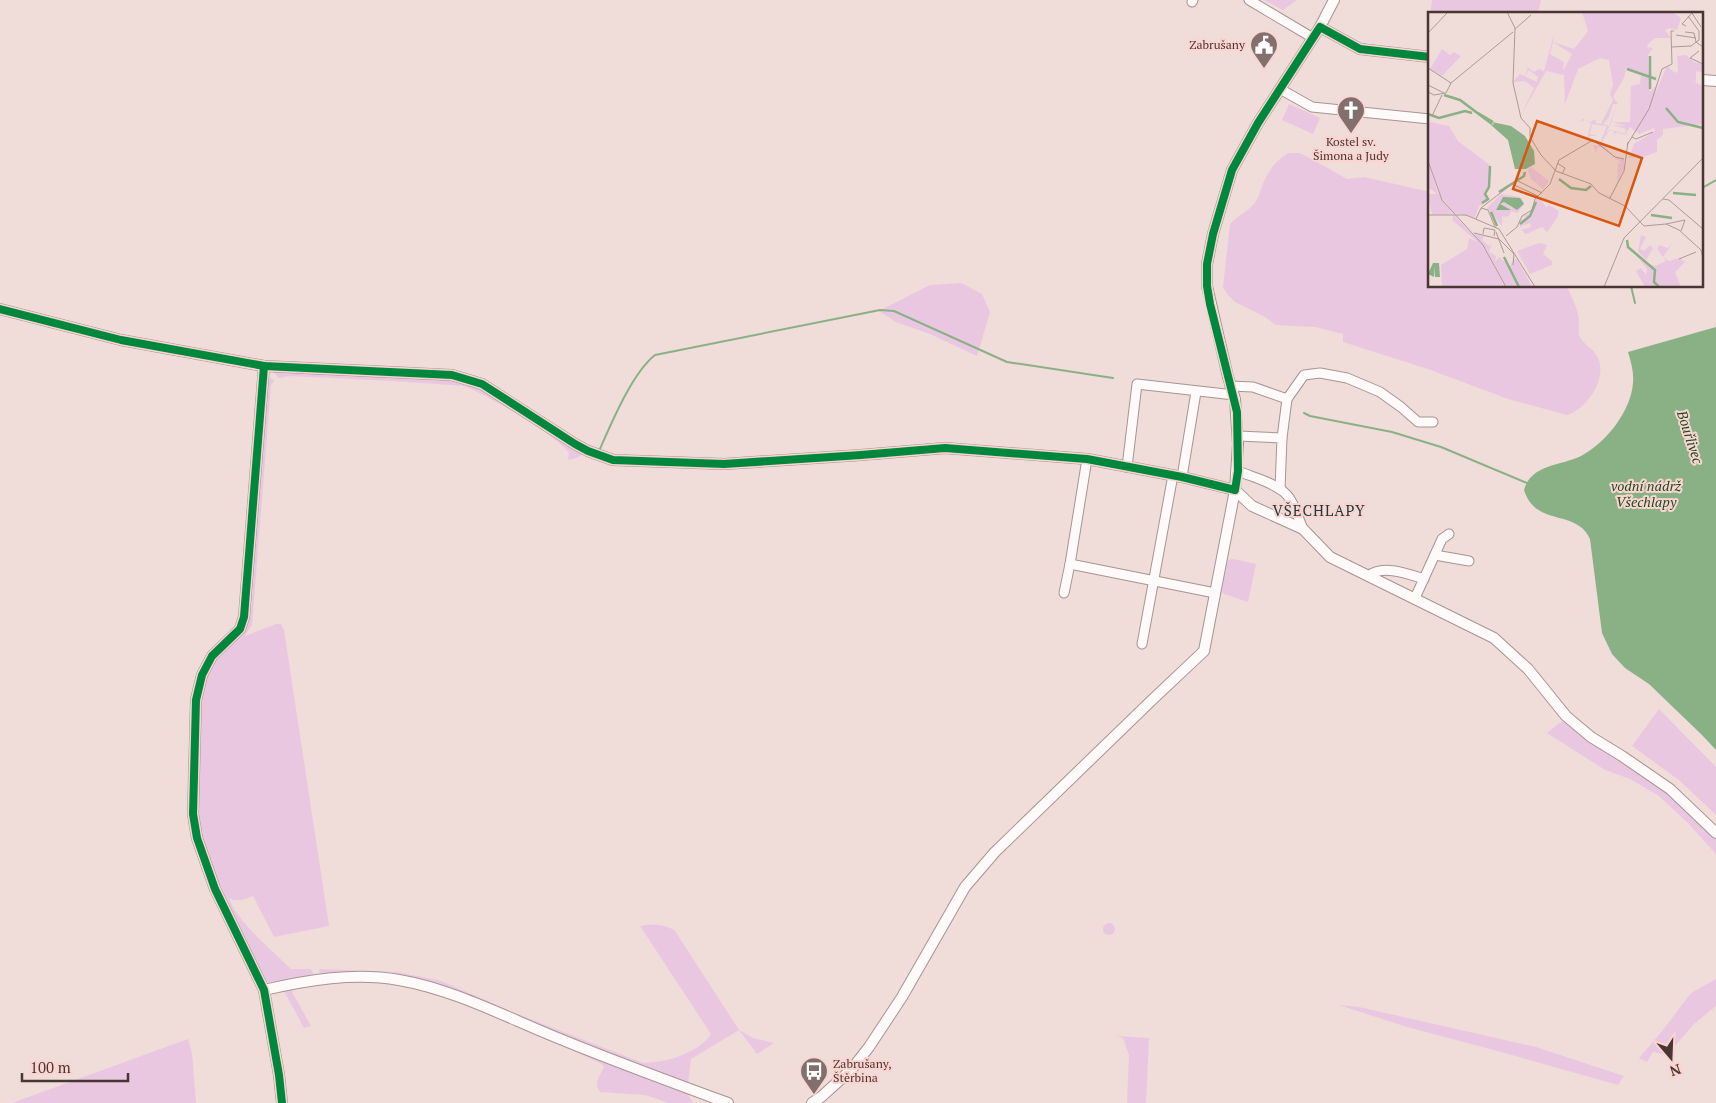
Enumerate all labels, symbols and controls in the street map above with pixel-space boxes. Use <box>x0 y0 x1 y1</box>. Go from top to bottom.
inset map <box>1428 12 1704 288</box>
public building icon: Zabrušany <box>1249 30 1279 69</box>
place label: Zabrušany <box>1189 37 1246 52</box>
church icon: Kostel sv. Šimona a Judy <box>1336 95 1366 134</box>
place label: Kostel sv. Šimona a Judy <box>1313 134 1390 163</box>
water label: Bouřlivec <box>1673 407 1708 467</box>
water label: vodní nádrž Všechlapy <box>1611 476 1682 511</box>
district label: VŠECHLAPY <box>1272 500 1366 520</box>
north arrow <box>1646 1033 1696 1083</box>
scale bar <box>22 1050 129 1082</box>
bus stop icon: Zabrušany, Štěrbina <box>799 1056 829 1095</box>
place label: Zabrušany, Štěrbina <box>833 1056 892 1085</box>
text: 100 m <box>30 1057 71 1077</box>
text: N <box>1667 1060 1684 1082</box>

